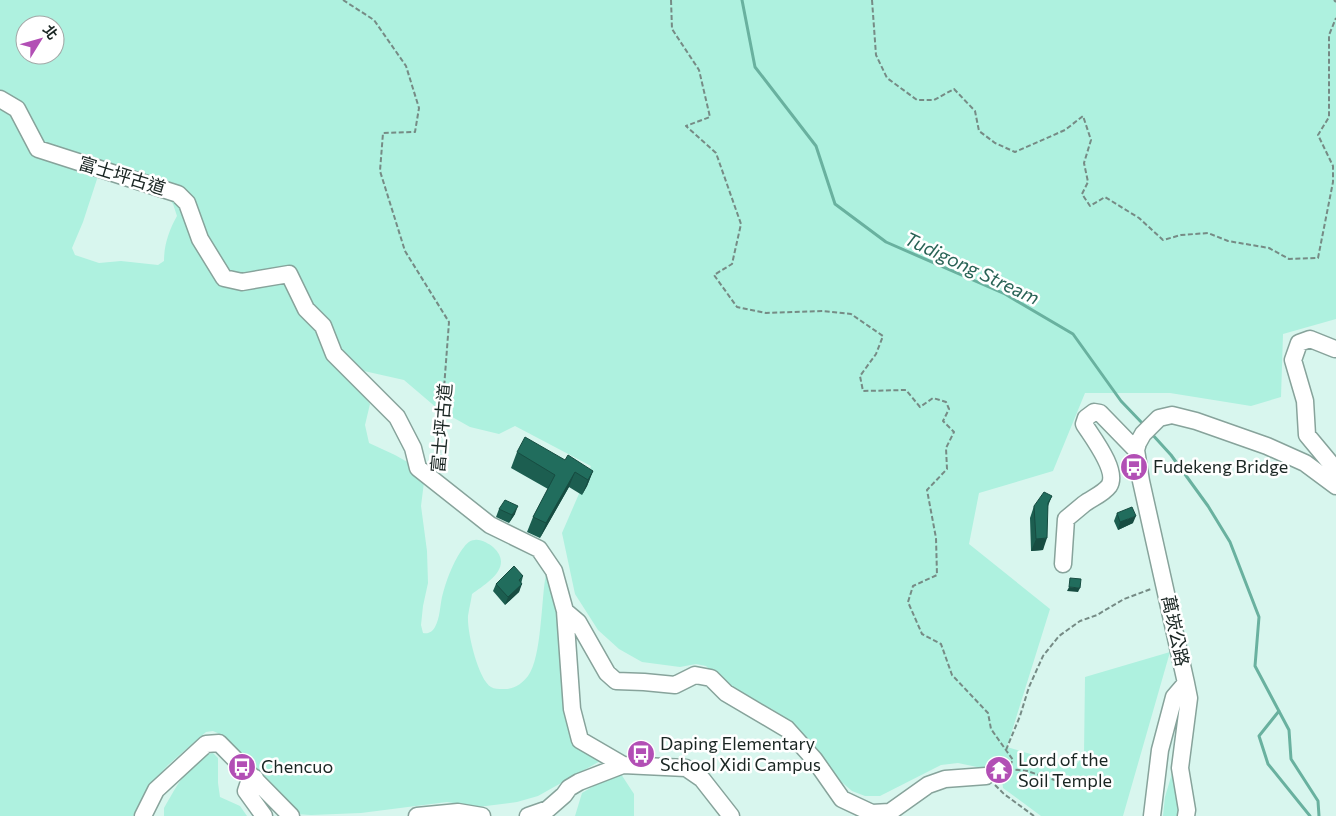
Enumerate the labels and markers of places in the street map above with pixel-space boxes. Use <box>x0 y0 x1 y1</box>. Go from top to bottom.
bus stop icon: Fudekeng Bridge <box>1119 452 1149 482</box>
place label: Fudekeng Bridge <box>1153 455 1288 477</box>
place label: Daping Elementary School Xidi Campus <box>660 732 821 775</box>
bus stop icon: Daping Elementary School Xidi Campus <box>626 739 656 769</box>
place label: Lord of the Soil Temple <box>1018 748 1112 791</box>
bus stop icon: Chencuo <box>227 752 257 782</box>
place label: Chencuo <box>261 755 333 777</box>
temple icon: Lord of the Soil Temple <box>984 755 1014 785</box>

